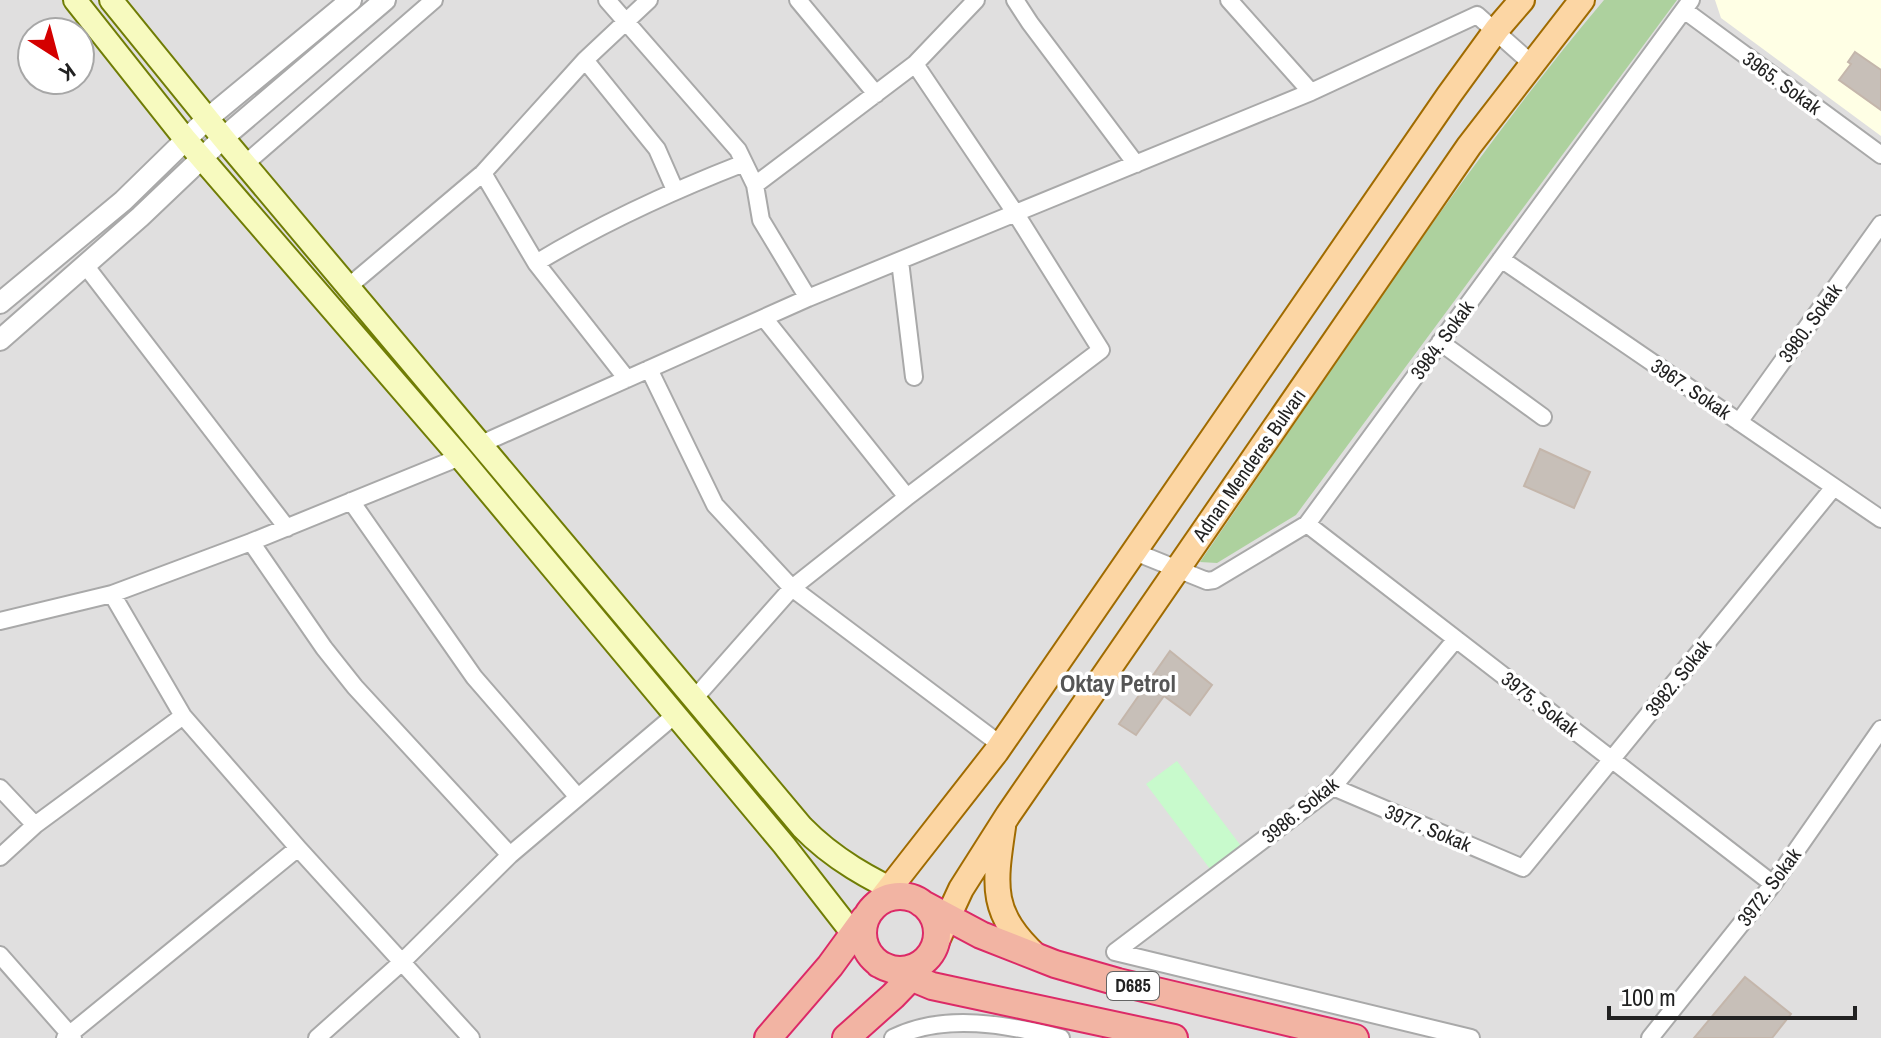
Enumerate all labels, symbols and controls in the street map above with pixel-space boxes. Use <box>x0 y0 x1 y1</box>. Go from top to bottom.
north arrow <box>16 16 96 96</box>
street label: 3965. Sokak <box>1737 45 1828 121</box>
text: K <box>54 56 82 88</box>
street label: 3980. Sokak <box>1772 277 1848 368</box>
street label: 3984. Sokak <box>1404 294 1480 385</box>
street label: 3967. Sokak <box>1646 352 1737 426</box>
street label: Adnan Menderes Bulvarı <box>1185 383 1311 547</box>
street label: 3982. Sokak <box>1638 633 1717 722</box>
street label: 3975. Sokak <box>1496 665 1585 743</box>
district label: Oktay Petrol <box>1060 667 1176 699</box>
street label: 3986. Sokak <box>1256 770 1344 849</box>
street label: 3977. Sokak <box>1381 797 1476 858</box>
street label: 3972. Sokak <box>1730 842 1807 931</box>
scale bar <box>1609 970 1855 1020</box>
road number: D685 <box>1107 972 1159 1000</box>
text: 100 m <box>1621 981 1676 1013</box>

